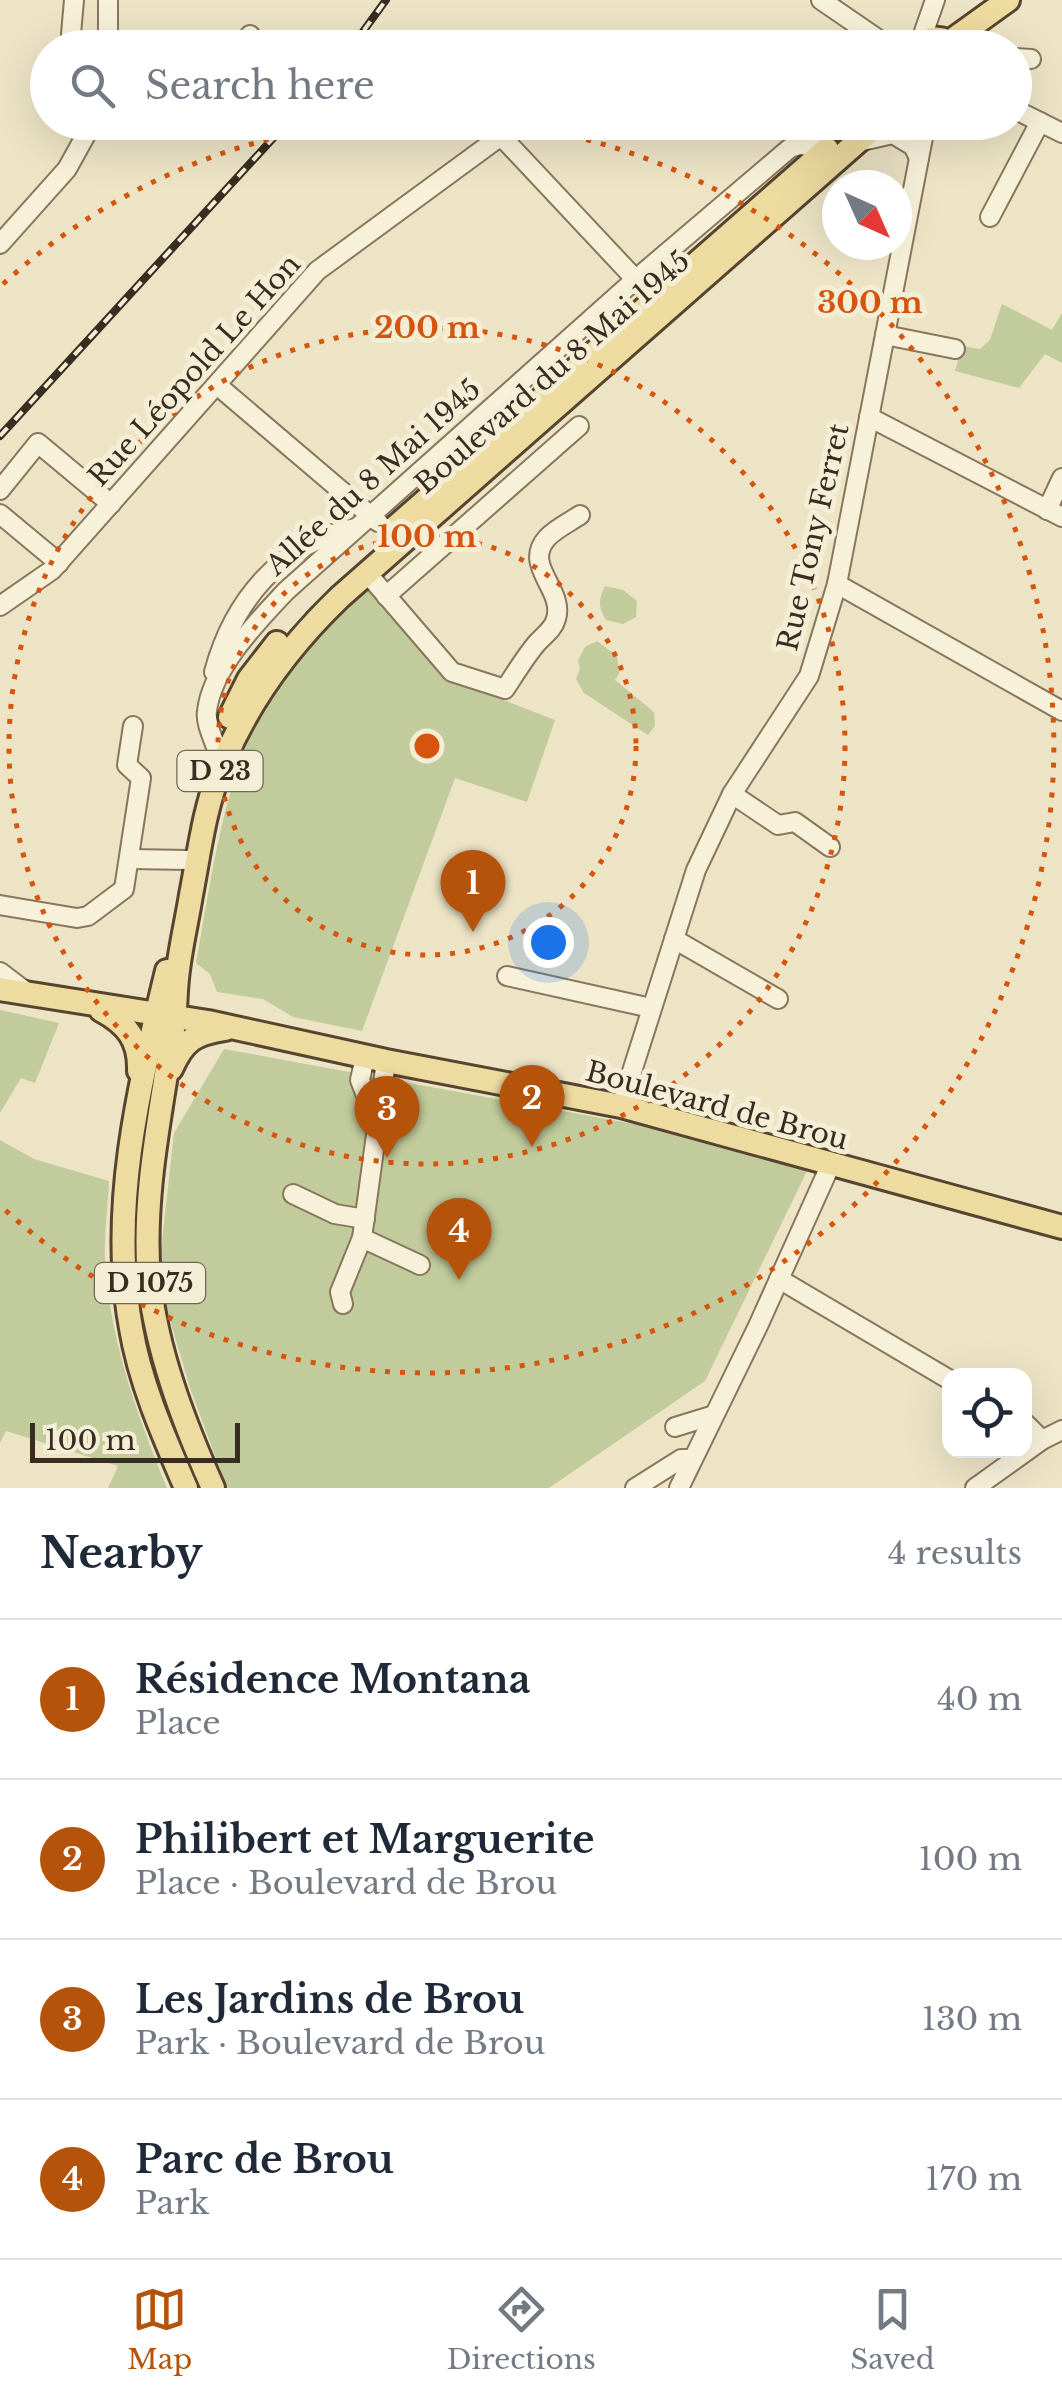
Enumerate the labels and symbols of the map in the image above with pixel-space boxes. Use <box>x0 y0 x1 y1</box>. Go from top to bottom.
north arrow <box>822 170 912 260</box>
street label: Boulevard du 8 Mai 1945 <box>408 243 697 501</box>
street label: Rue Léopold Le Hon <box>81 247 308 494</box>
text: 300 m <box>817 284 923 321</box>
text: 200 m <box>374 309 480 346</box>
street label: Allée du 8 Mai 1945 <box>258 372 488 584</box>
street label: Rue Tony Ferret <box>770 420 857 654</box>
text: 100 m <box>377 518 477 555</box>
centre of rings <box>409 728 445 764</box>
road number: D 23 <box>178 751 262 791</box>
pin: 1 <box>440 850 506 932</box>
your location <box>523 917 574 968</box>
street label: Boulevard de Brou <box>582 1054 852 1157</box>
pin: 2 <box>500 1064 564 1147</box>
pin: 3 <box>354 1076 420 1158</box>
pin: 4 <box>426 1198 492 1280</box>
road number: D 1075 <box>95 1263 205 1303</box>
scale bar <box>30 1418 240 1462</box>

